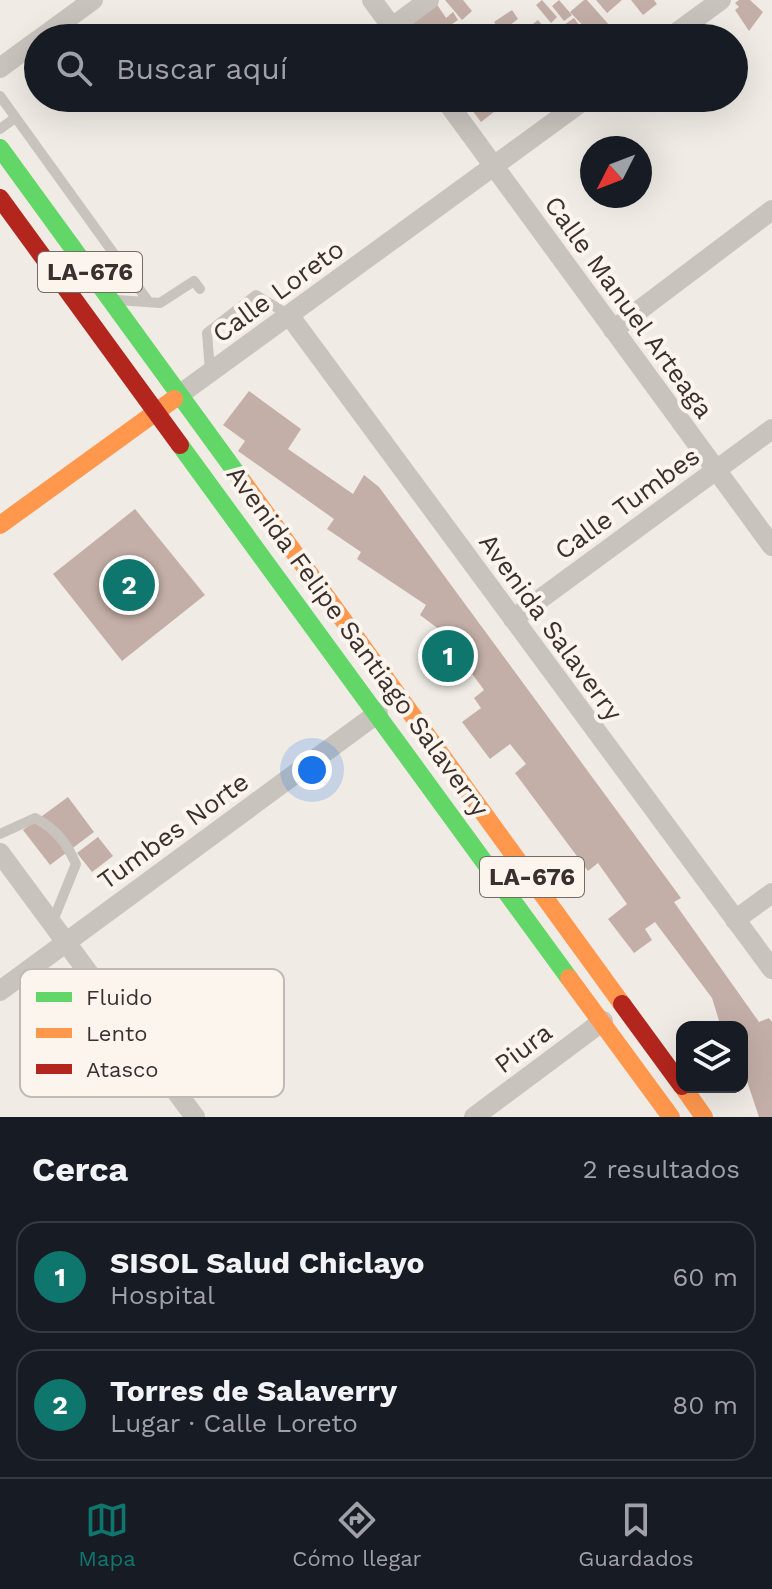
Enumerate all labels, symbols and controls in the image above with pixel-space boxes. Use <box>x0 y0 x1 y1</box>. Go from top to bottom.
search box <box>24 24 748 112</box>
icon: search <box>52 46 96 90</box>
text: Buscar aquí <box>116 51 288 86</box>
north arrow <box>580 136 652 208</box>
street label: Calle Manuel Arteaga <box>538 190 720 424</box>
street label: Calle Loreto <box>207 233 349 349</box>
road number: LA-676 <box>38 252 142 292</box>
street label: Calle Tumbes <box>549 440 705 566</box>
street label: Avenida Felipe Santiago Salaverry <box>221 460 496 823</box>
street label: Avenida Salaverry <box>473 528 629 727</box>
pin: 2 <box>103 555 155 615</box>
pin: 1 <box>422 626 474 686</box>
your location <box>292 750 332 790</box>
street label: Tumbes Norte <box>92 766 254 896</box>
road number: LA-676 <box>480 857 584 897</box>
legend <box>20 969 284 1097</box>
text: Fluido <box>86 985 153 1010</box>
street label: Piura <box>489 1017 558 1079</box>
text: Lento <box>86 1021 147 1046</box>
map controls <box>676 1021 748 1093</box>
button: layers <box>676 1021 748 1093</box>
text: Atasco <box>86 1057 159 1082</box>
text: Cerca <box>32 1149 128 1189</box>
text: 2 resultados <box>582 1154 740 1184</box>
text: SISOL Salud Chiclayo <box>110 1245 425 1280</box>
text: 1 <box>54 1262 66 1292</box>
text: 60 m <box>672 1262 738 1292</box>
text: Hospital <box>110 1280 215 1310</box>
text: Torres de Salaverry <box>110 1373 397 1408</box>
text: 2 <box>52 1390 68 1420</box>
text: 80 m <box>672 1390 738 1420</box>
text: Lugar · Calle Loreto <box>110 1408 358 1438</box>
tab: Mapa <box>78 1498 136 1571</box>
tab: Cómo llegar <box>292 1498 422 1571</box>
tab: Guardados <box>578 1498 694 1571</box>

